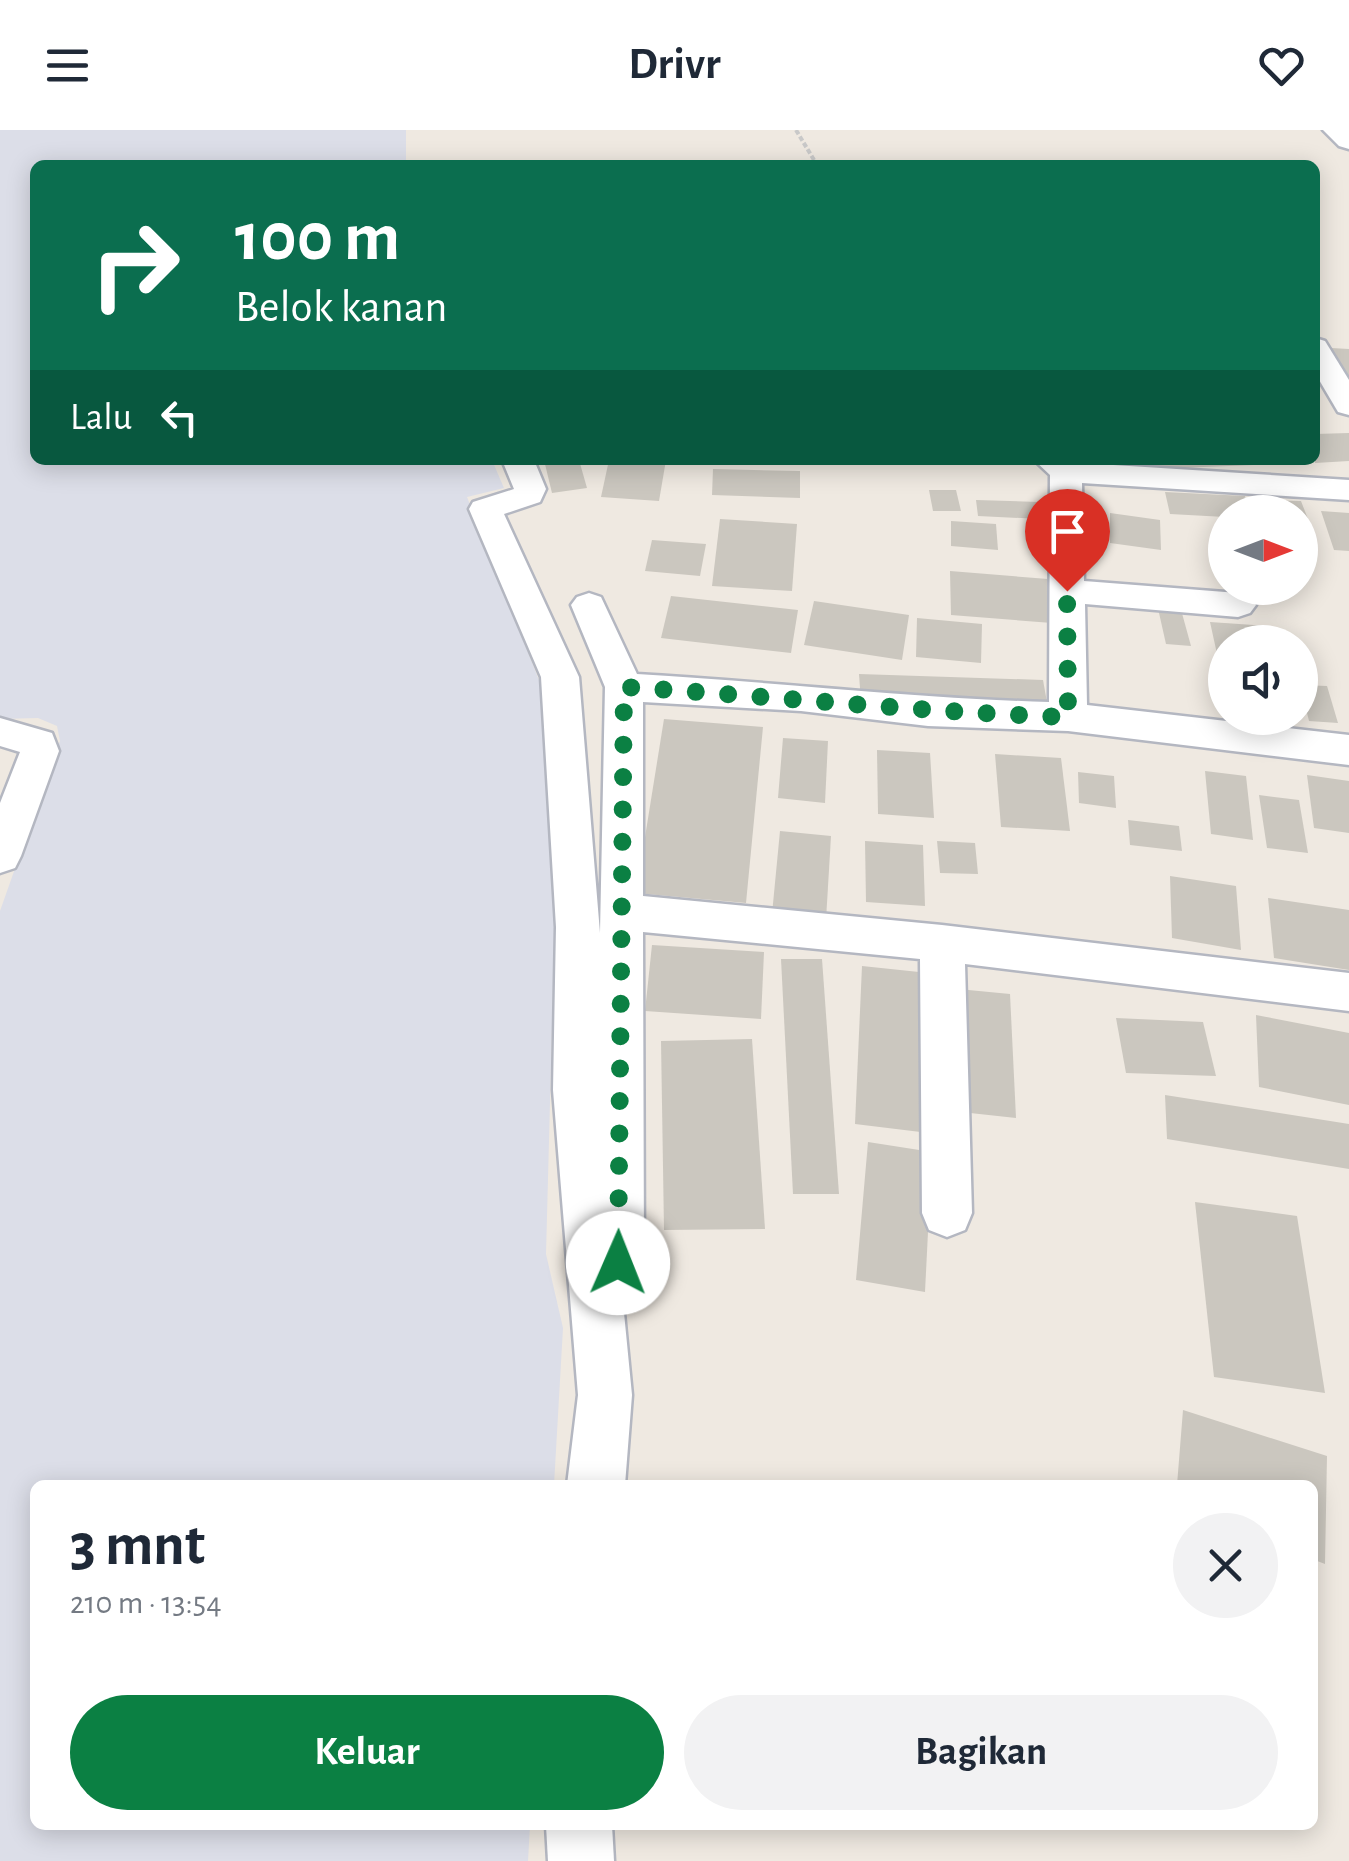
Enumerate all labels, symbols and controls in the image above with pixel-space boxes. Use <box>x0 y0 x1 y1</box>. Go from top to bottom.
icon: menu <box>40 38 95 93</box>
icon: heart <box>1254 38 1309 93</box>
text: Drivr <box>628 42 721 87</box>
icon: right <box>70 200 200 330</box>
text: 100 m <box>235 203 400 273</box>
text: Belok kanan <box>235 285 447 330</box>
icon: left <box>152 390 207 445</box>
text: Lalu <box>70 399 132 437</box>
pin <box>1025 489 1110 592</box>
north arrow <box>1208 495 1318 605</box>
map controls <box>1208 495 1318 735</box>
icon: arrive <box>1040 504 1095 559</box>
button: sound <box>1208 625 1318 735</box>
position arrow <box>566 1211 670 1315</box>
button: close <box>1173 1513 1278 1618</box>
text: 3 mnt <box>70 1516 205 1576</box>
text: 210 m · 13:54 <box>70 1587 222 1619</box>
button: Keluar <box>70 1695 664 1810</box>
button: Bagikan <box>684 1695 1278 1810</box>

